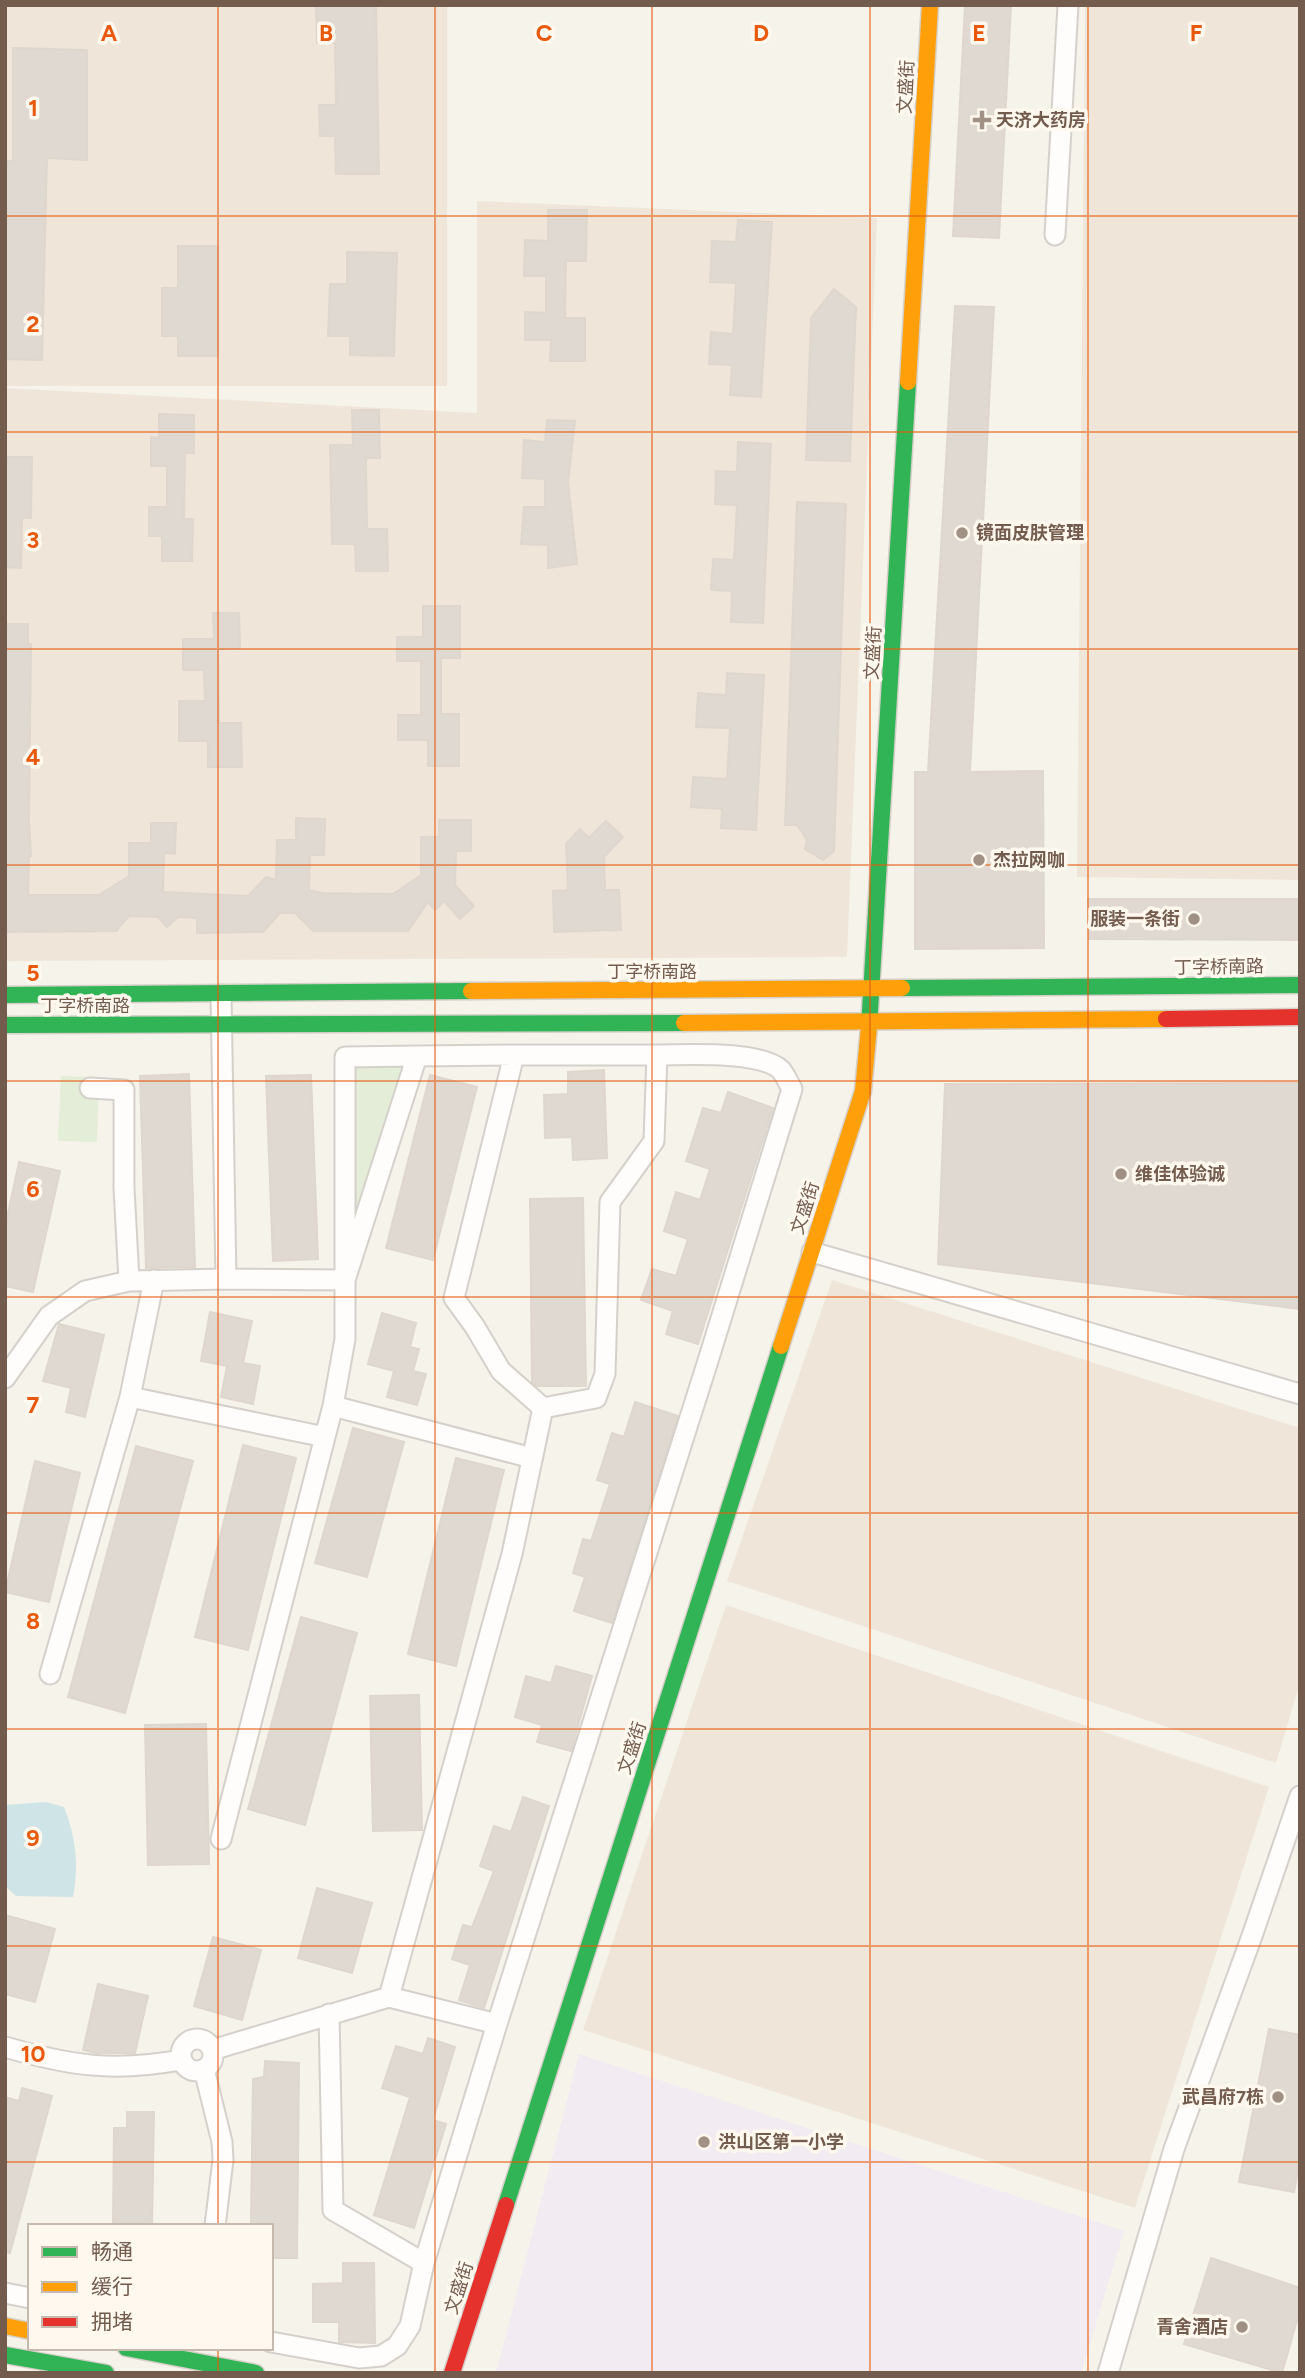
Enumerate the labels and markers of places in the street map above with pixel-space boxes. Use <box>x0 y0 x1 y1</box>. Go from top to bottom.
place label: 天济大药房 <box>996 109 1086 131</box>
marker: 天济大药房 <box>974 112 990 128</box>
place label: 镜面皮肤管理 <box>976 522 1084 544</box>
marker: 镜面皮肤管理 <box>954 525 970 541</box>
place label: 杰拉网咖 <box>993 849 1065 871</box>
marker: 杰拉网咖 <box>971 852 987 868</box>
place label: 服装一条街 <box>1090 908 1180 930</box>
marker: 服装一条街 <box>1186 911 1202 927</box>
place label: 维佳体验诚 <box>1135 1163 1225 1185</box>
marker: 维佳体验诚 <box>1113 1166 1129 1182</box>
place label: 武昌府7栋 <box>1182 2086 1264 2108</box>
marker: 武昌府7栋 <box>1270 2089 1286 2105</box>
place label: 洪山区第一小学 <box>718 2131 844 2153</box>
marker: 洪山区第一小学 <box>696 2134 712 2150</box>
place label: 青舍酒店 <box>1156 2316 1228 2338</box>
marker: 青舍酒店 <box>1234 2319 1250 2335</box>

